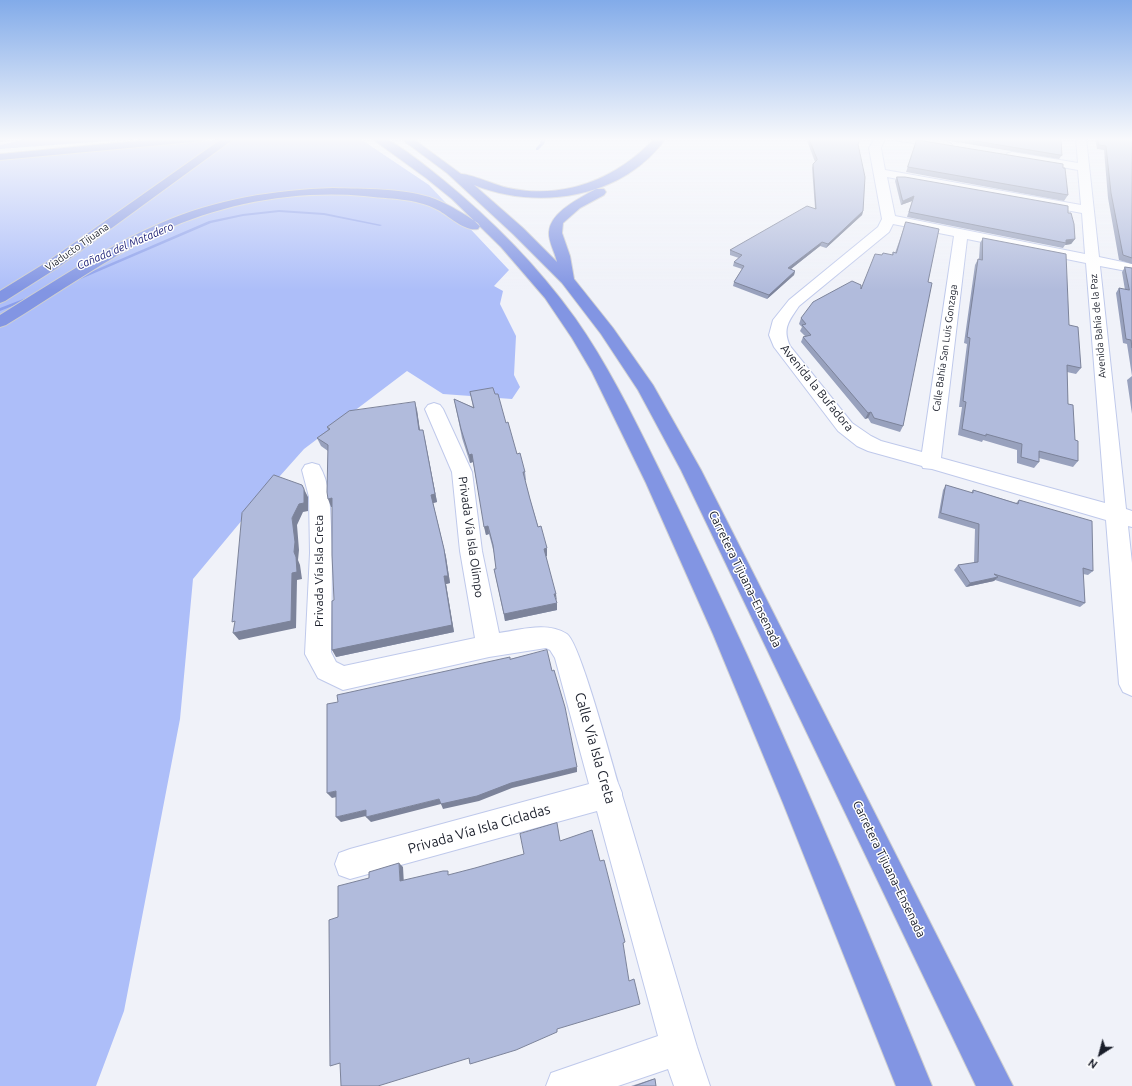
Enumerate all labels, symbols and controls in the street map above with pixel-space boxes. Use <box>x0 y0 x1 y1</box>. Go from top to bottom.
water label: Cañada del Matadero <box>75 220 175 272</box>
street label: Viaducto Tijuana <box>43 221 111 273</box>
street label: Avenida Bahía de la Paz <box>1087 273 1109 379</box>
street label: Calle Bahía San Luis Gonzaga <box>930 284 960 412</box>
street label: Avenida la Bufadora <box>777 342 857 434</box>
street label: Privada Vía Isla Olimpo <box>455 475 487 599</box>
street label: Carretera Tijuana–Ensenada <box>706 508 784 650</box>
street label: Privada Vía Isla Creta <box>312 515 326 627</box>
street label: Calle Vía Isla Creta <box>571 690 619 806</box>
street label: Carretera Tijuana–Ensenada <box>850 798 928 940</box>
street label: Privada Vía Isla Cicladas <box>406 801 552 857</box>
north arrow <box>1080 1034 1120 1074</box>
text: N <box>1086 1056 1100 1071</box>

